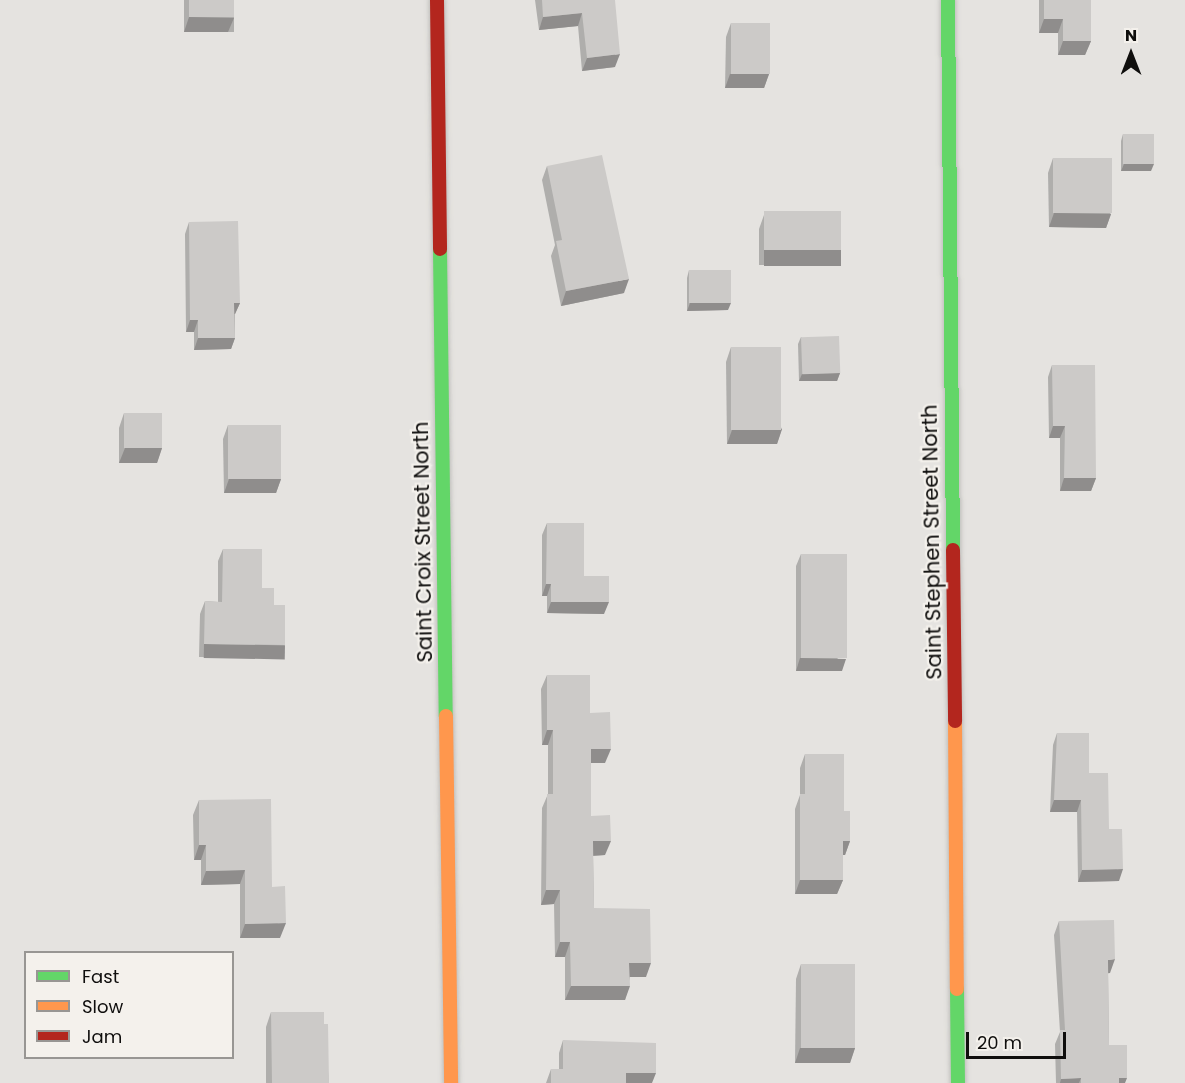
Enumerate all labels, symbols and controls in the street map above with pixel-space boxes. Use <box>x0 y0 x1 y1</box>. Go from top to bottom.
north arrow <box>1101 24 1161 84</box>
text: N <box>1125 24 1137 47</box>
street label: Saint Stephen Street North <box>917 404 947 680</box>
street label: Saint Croix Street North <box>408 421 438 663</box>
legend <box>24 951 234 1059</box>
text: Fast <box>82 964 119 989</box>
text: Slow <box>82 994 123 1019</box>
scale bar <box>969 1020 1070 1058</box>
text: Jam <box>82 1024 122 1049</box>
text: 20 m <box>977 1030 1022 1055</box>

